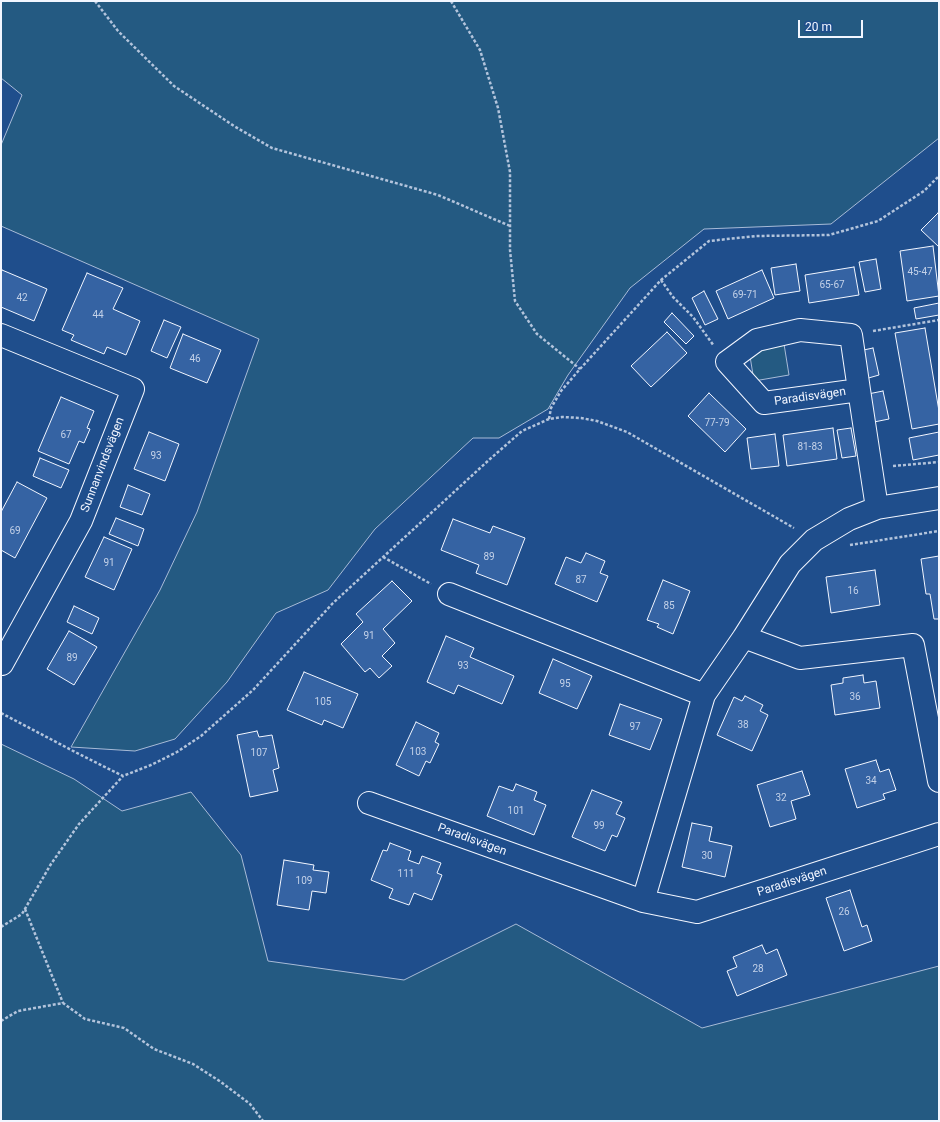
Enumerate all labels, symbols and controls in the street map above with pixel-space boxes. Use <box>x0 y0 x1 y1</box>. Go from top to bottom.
scale bar <box>800 12 865 38</box>
text: 20 m <box>805 20 832 34</box>
house number: 45-47 <box>907 266 933 278</box>
house number: 65-67 <box>819 279 845 291</box>
house number: 69-71 <box>732 289 758 301</box>
house number: 42 <box>16 292 28 304</box>
house number: 44 <box>92 309 104 321</box>
house number: 46 <box>189 353 201 365</box>
street label: Paradisvägen <box>773 385 847 409</box>
street label: Sunnanvindsvägen <box>78 416 128 514</box>
house number: 77-79 <box>704 417 730 429</box>
house number: 67 <box>60 429 72 441</box>
house number: 81-83 <box>797 441 823 453</box>
house number: 93 <box>150 450 162 462</box>
house number: 69 <box>9 525 21 537</box>
house number: 89 <box>483 551 495 563</box>
house number: 91 <box>103 557 115 569</box>
house number: 87 <box>575 574 587 586</box>
house number: 16 <box>847 585 859 597</box>
house number: 85 <box>663 600 675 612</box>
house number: 91 <box>363 630 375 642</box>
house number: 89 <box>66 652 78 664</box>
house number: 93 <box>457 660 469 672</box>
house number: 95 <box>559 678 571 690</box>
house number: 36 <box>849 691 861 703</box>
house number: 105 <box>315 696 331 708</box>
house number: 38 <box>737 719 749 731</box>
house number: 97 <box>629 721 641 733</box>
house number: 103 <box>410 746 426 758</box>
house number: 107 <box>251 747 267 759</box>
house number: 34 <box>865 775 877 787</box>
house number: 32 <box>775 792 787 804</box>
house number: 101 <box>508 805 524 817</box>
house number: 99 <box>593 820 605 832</box>
street label: Paradisvägen <box>436 821 508 859</box>
house number: 30 <box>701 850 713 862</box>
street label: Paradisvägen <box>755 864 829 900</box>
house number: 111 <box>398 868 414 880</box>
house number: 109 <box>296 875 312 887</box>
house number: 26 <box>838 906 850 918</box>
house number: 28 <box>752 963 764 975</box>

